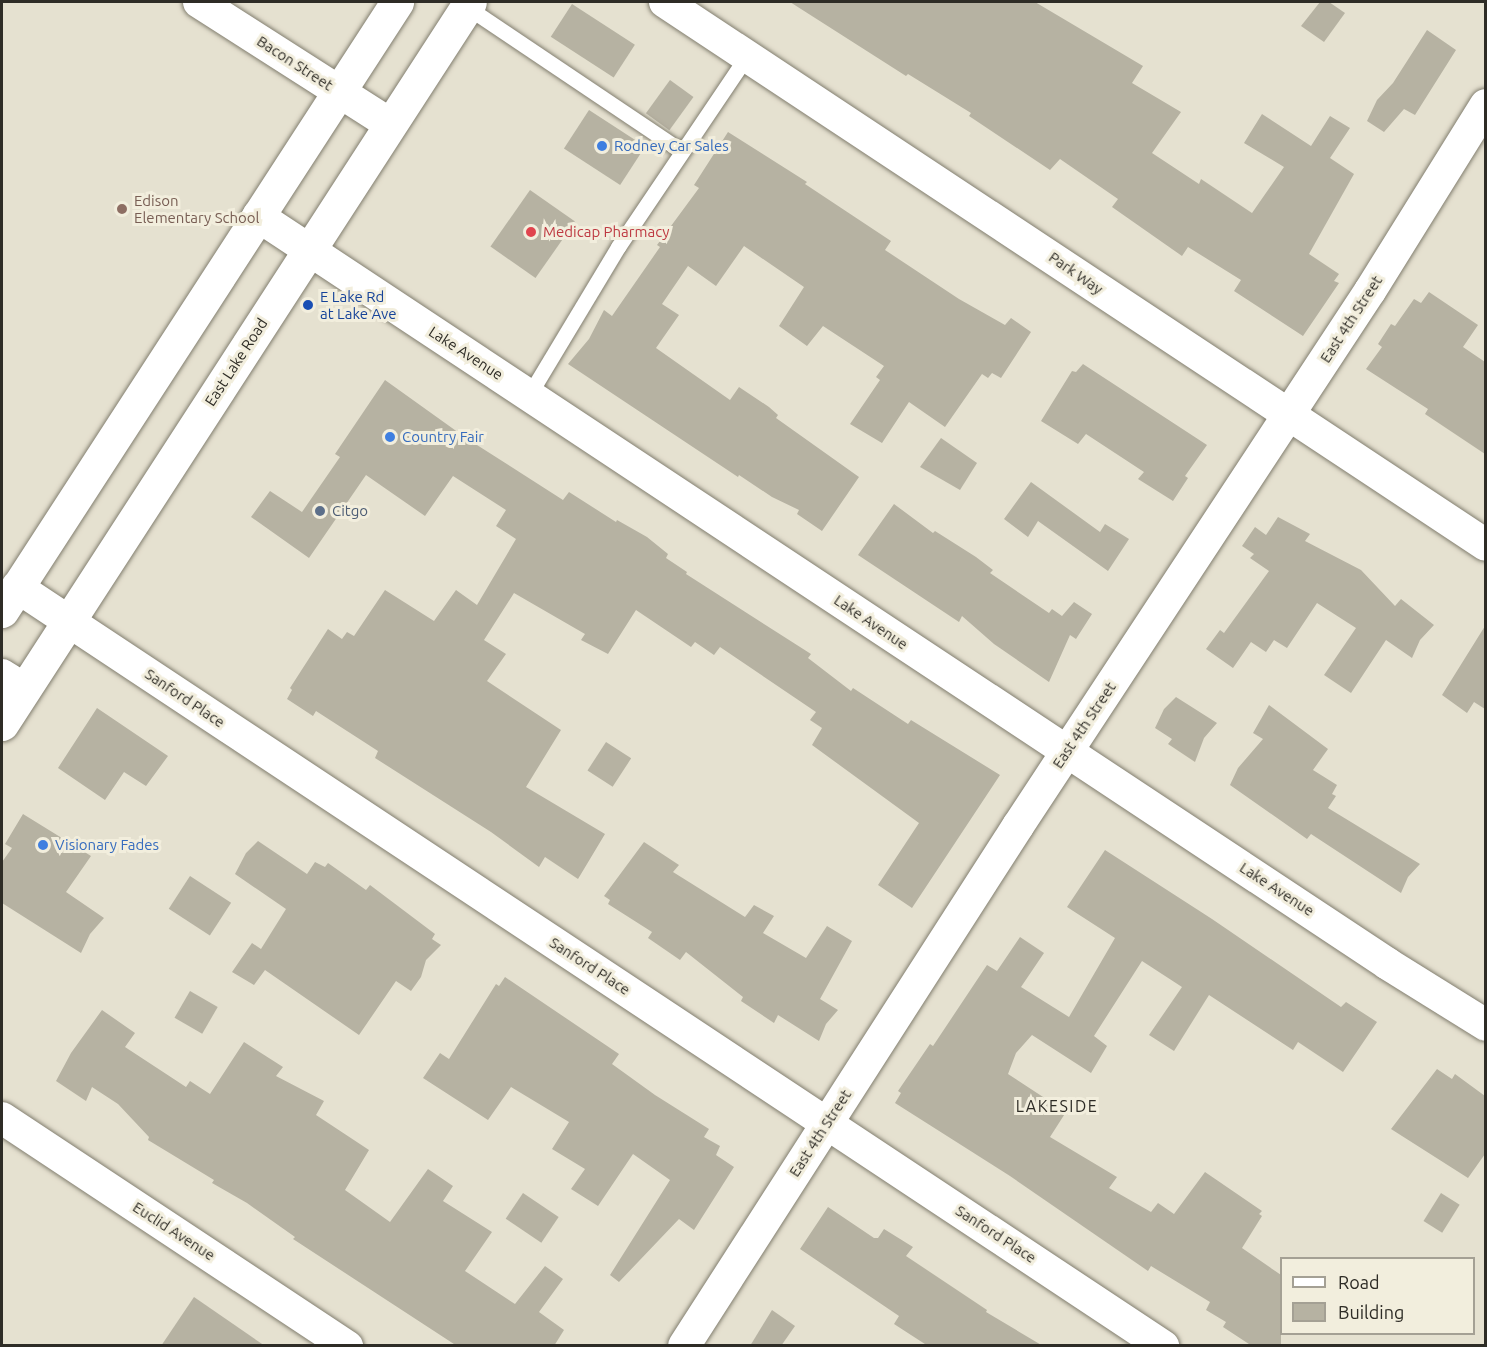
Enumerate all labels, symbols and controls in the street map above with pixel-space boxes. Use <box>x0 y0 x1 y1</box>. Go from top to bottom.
street label: Bacon Street <box>254 32 336 94</box>
place label: Rodney Car Sales <box>614 137 729 155</box>
marker: Rodney Car Sales <box>595 139 609 153</box>
place label: Edison Elementary School <box>134 191 260 226</box>
marker: Edison Elementary School <box>115 202 129 216</box>
place label: Medicap Pharmacy <box>543 223 670 241</box>
marker: Medicap Pharmacy <box>524 225 538 239</box>
street label: Park Way <box>1046 248 1106 298</box>
street label: East 4th Street <box>1316 272 1386 366</box>
place label: E Lake Rd at Lake Ave <box>320 287 397 322</box>
marker: E Lake Rd at Lake Ave <box>301 298 315 312</box>
street label: East Lake Road <box>201 315 271 409</box>
street label: Lake Avenue <box>425 322 507 384</box>
place label: Country Fair <box>402 428 484 446</box>
marker: Country Fair <box>383 430 397 444</box>
place label: Citgo <box>332 502 368 520</box>
marker: Citgo <box>313 504 327 518</box>
street label: Lake Avenue <box>831 591 911 653</box>
street label: Sanford Place <box>142 665 228 731</box>
street label: East 4th Street <box>1049 678 1119 772</box>
place label: Visionary Fades <box>55 836 159 854</box>
marker: Visionary Fades <box>36 838 50 852</box>
street label: Lake Avenue <box>1236 858 1318 920</box>
street label: Sanford Place <box>546 933 634 999</box>
street label: East 4th Street <box>785 1086 855 1180</box>
district label: LAKESIDE <box>1016 1096 1098 1116</box>
street label: Euclid Avenue <box>130 1198 218 1264</box>
street label: Sanford Place <box>952 1201 1040 1267</box>
legend <box>1280 1257 1475 1335</box>
text: Road <box>1338 1272 1380 1292</box>
text: Building <box>1338 1302 1404 1322</box>

